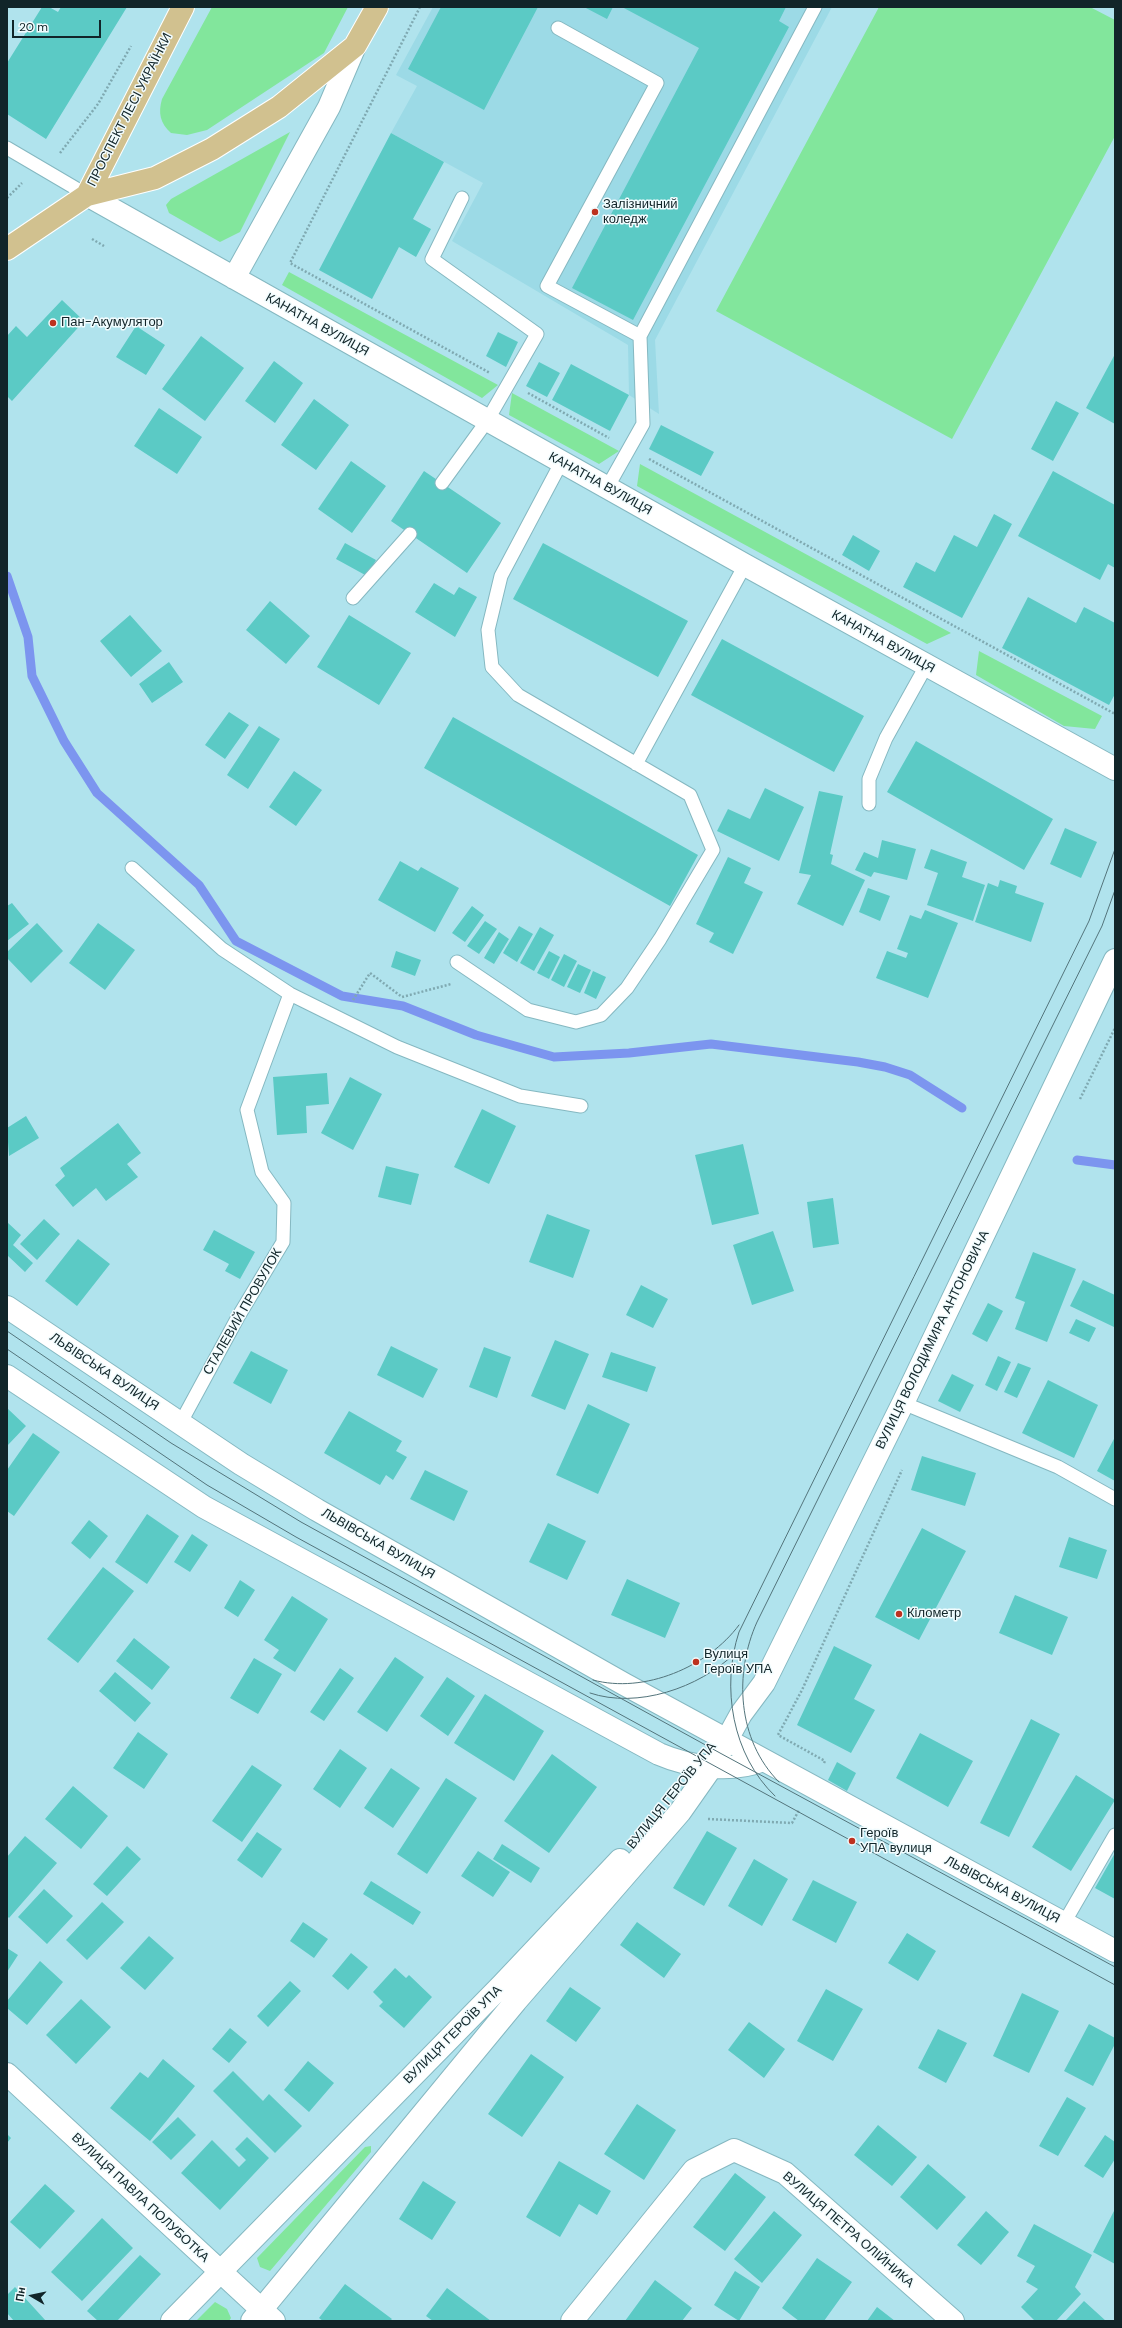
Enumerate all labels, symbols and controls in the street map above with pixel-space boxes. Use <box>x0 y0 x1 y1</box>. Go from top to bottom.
scale bar <box>14 12 103 38</box>
text: 20 m <box>19 19 48 35</box>
street label: ПРОСПЕКТ ЛЕСІ УКРАЇНКИ <box>84 31 176 189</box>
place label: Залізничний коледж <box>603 197 677 228</box>
marker: Залізничний коледж <box>590 207 600 217</box>
street label: КАНАТНА ВУЛИЦЯ <box>263 290 371 360</box>
place label: Пан-Акумулятор <box>61 315 163 331</box>
marker: Пан-Акумулятор <box>48 318 58 328</box>
street label: КАНАТНА ВУЛИЦЯ <box>546 449 654 519</box>
street label: КАНАТНА ВУЛИЦЯ <box>829 607 937 677</box>
street label: ВУЛИЦЯ ВОЛОДИМИРА АНТОНОВИЧА <box>873 1228 993 1452</box>
street label: СТАЛЕВИЙ ПРОВУЛОК <box>200 1246 286 1378</box>
street label: ЛЬВІВСЬКА ВУЛИЦЯ <box>47 1330 161 1414</box>
street label: ЛЬВІВСЬКА ВУЛИЦЯ <box>319 1505 437 1583</box>
place label: Кілометр <box>907 1606 961 1622</box>
marker: Кілометр <box>894 1609 904 1619</box>
place label: Вулиця Героїв УПА <box>704 1647 772 1678</box>
marker: Вулиця Героїв УПА <box>691 1657 701 1667</box>
street label: ВУЛИЦЯ ГЕРОЇВ УПА <box>624 1740 720 1852</box>
place label: Героїв УПА вулиця <box>860 1826 932 1857</box>
marker: Героїв УПА вулиця <box>847 1836 857 1846</box>
street label: ЛЬВІВСЬКА ВУЛИЦЯ <box>942 1853 1062 1927</box>
street label: ВУЛИЦЯ ГЕРОЇВ УПА <box>401 1983 505 2087</box>
street label: ВУЛИЦЯ ПАВЛА ПОЛУБОТКА <box>68 2130 212 2266</box>
street label: ВУЛИЦЯ ПЕТРА ОЛІЙНИКА <box>779 2169 917 2291</box>
north arrow <box>12 2276 52 2316</box>
text: Пн <box>12 2286 28 2302</box>

